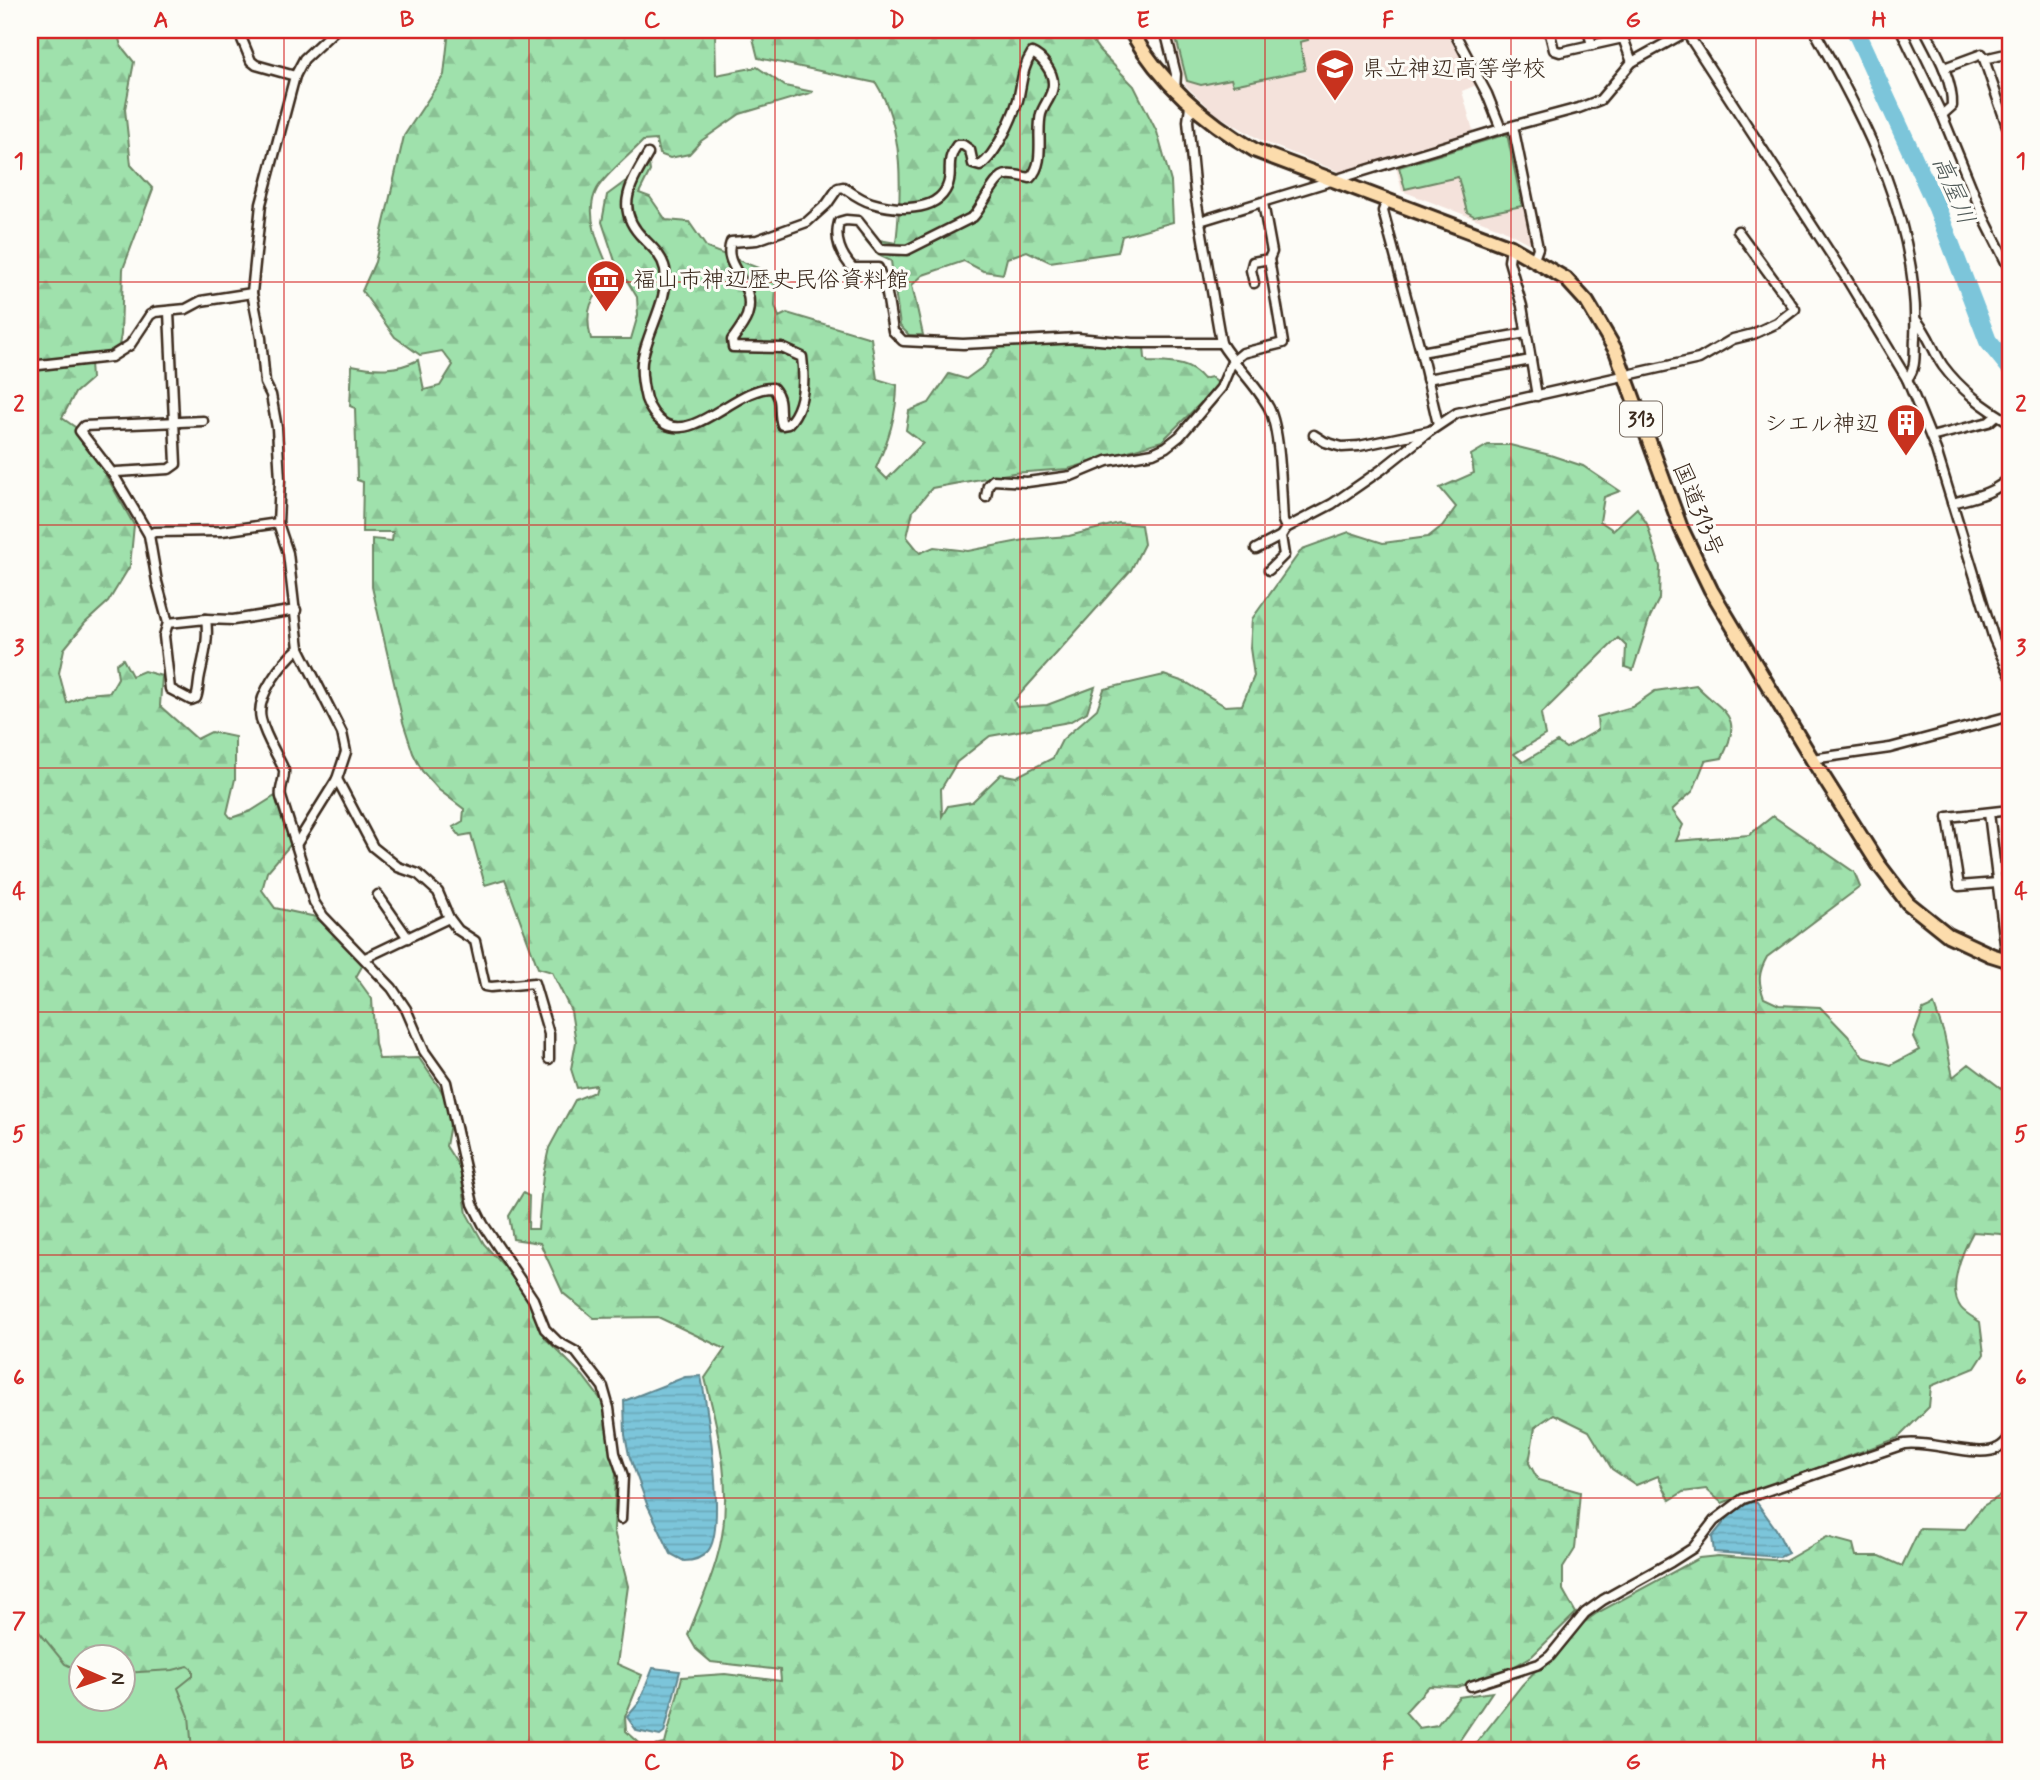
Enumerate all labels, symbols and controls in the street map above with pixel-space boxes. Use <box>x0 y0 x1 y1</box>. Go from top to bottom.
text: A <box>153 6 169 36</box>
text: B <box>400 6 415 36</box>
text: C <box>644 6 661 36</box>
text: D <box>889 6 905 36</box>
text: E <box>1136 6 1150 36</box>
text: F <box>1382 6 1394 36</box>
text: G <box>1625 6 1641 36</box>
text: H <box>1871 6 1887 36</box>
school or university icon: 県立神辺高等学校 <box>1314 47 1356 102</box>
place label: 県立神辺高等学校 <box>1362 55 1546 85</box>
text: 1 <box>14 147 24 177</box>
text: 1 <box>2016 147 2026 177</box>
water label: 高屋川 <box>1924 151 1981 230</box>
museum icon: 福山市神辺歴史民俗資料館 <box>585 258 627 313</box>
place label: 福山市神辺歴史民俗資料館 <box>633 266 909 296</box>
text: 2 <box>13 390 25 420</box>
text: 2 <box>2015 390 2027 420</box>
road number: 313 <box>1620 402 1662 436</box>
building icon: シエル神辺 <box>1885 402 1927 457</box>
place label: シエル神辺 <box>1764 410 1879 440</box>
street label: 国道313号 <box>1665 458 1730 561</box>
text: 3 <box>14 634 25 664</box>
text: 3 <box>2016 634 2027 664</box>
text: 4 <box>12 877 26 907</box>
text: 4 <box>2014 877 2028 907</box>
text: 5 <box>12 1120 26 1150</box>
text: 5 <box>2014 1120 2028 1150</box>
text: 6 <box>13 1364 25 1394</box>
text: 6 <box>2015 1364 2027 1394</box>
text: 7 <box>12 1607 26 1637</box>
text: 7 <box>2014 1607 2028 1637</box>
north arrow <box>66 1644 136 1714</box>
text: N <box>105 1672 130 1685</box>
text: A <box>153 1748 169 1778</box>
text: B <box>400 1748 415 1778</box>
text: C <box>644 1748 661 1778</box>
text: D <box>889 1748 905 1778</box>
text: E <box>1136 1748 1150 1778</box>
text: F <box>1382 1748 1394 1778</box>
text: G <box>1625 1748 1641 1778</box>
text: H <box>1871 1748 1887 1778</box>

